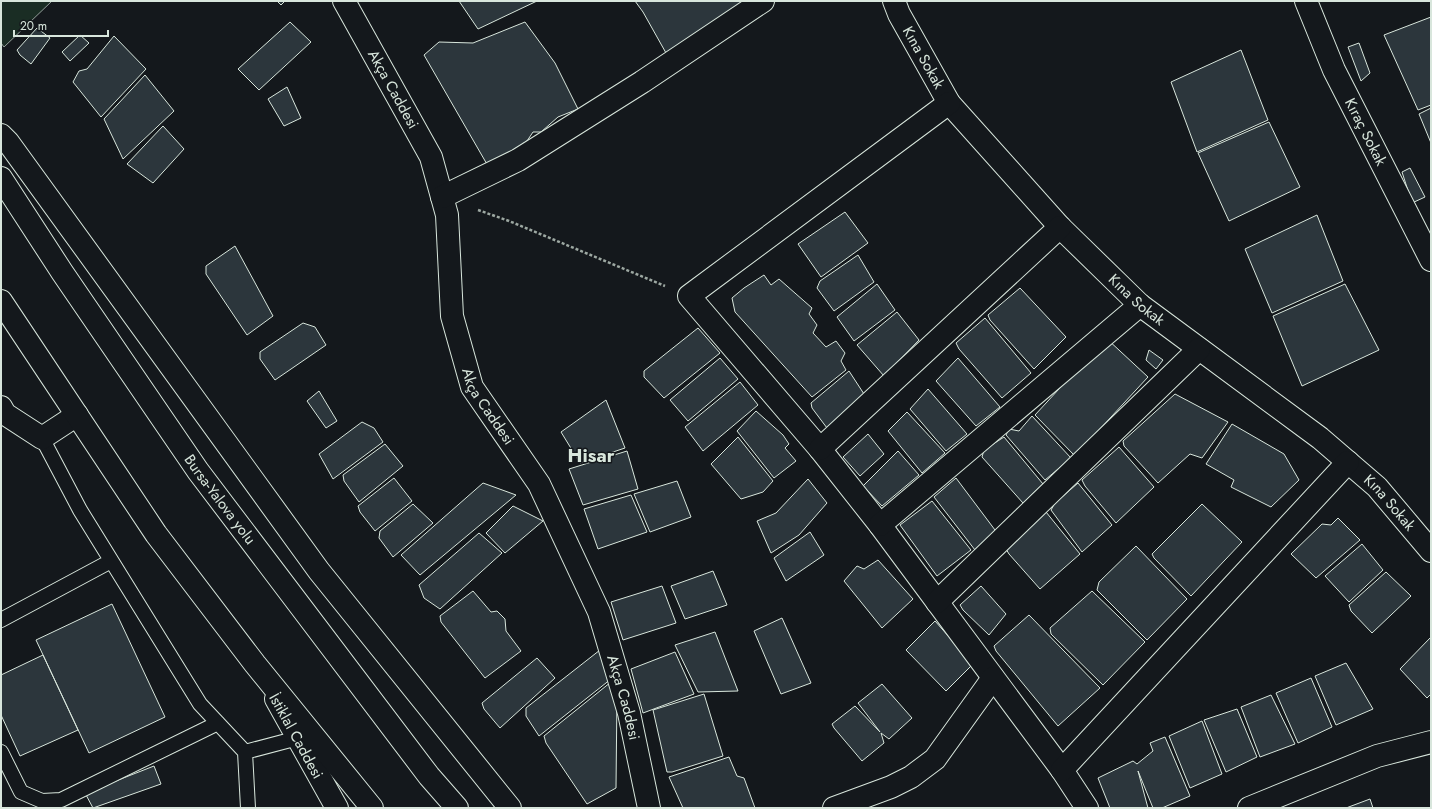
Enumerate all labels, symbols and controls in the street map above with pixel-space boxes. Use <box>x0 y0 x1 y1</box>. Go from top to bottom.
scale bar <box>14 12 108 38</box>
text: 20 m <box>20 17 47 35</box>
street label: Kına Sokak <box>897 22 950 93</box>
street label: Akça Caddesi <box>362 46 424 133</box>
street label: Kıraç Sokak <box>1339 94 1392 170</box>
street label: Kına Sokak <box>1103 269 1170 331</box>
street label: Akça Caddesi <box>456 365 520 449</box>
district label: Hisar <box>568 442 615 469</box>
street label: Bursa-Yalova yolu <box>179 450 261 549</box>
street label: Kına Sokak <box>1359 469 1421 536</box>
street label: Akça Caddesi <box>601 652 645 742</box>
street label: İstiklal Caddesi <box>263 689 329 783</box>

